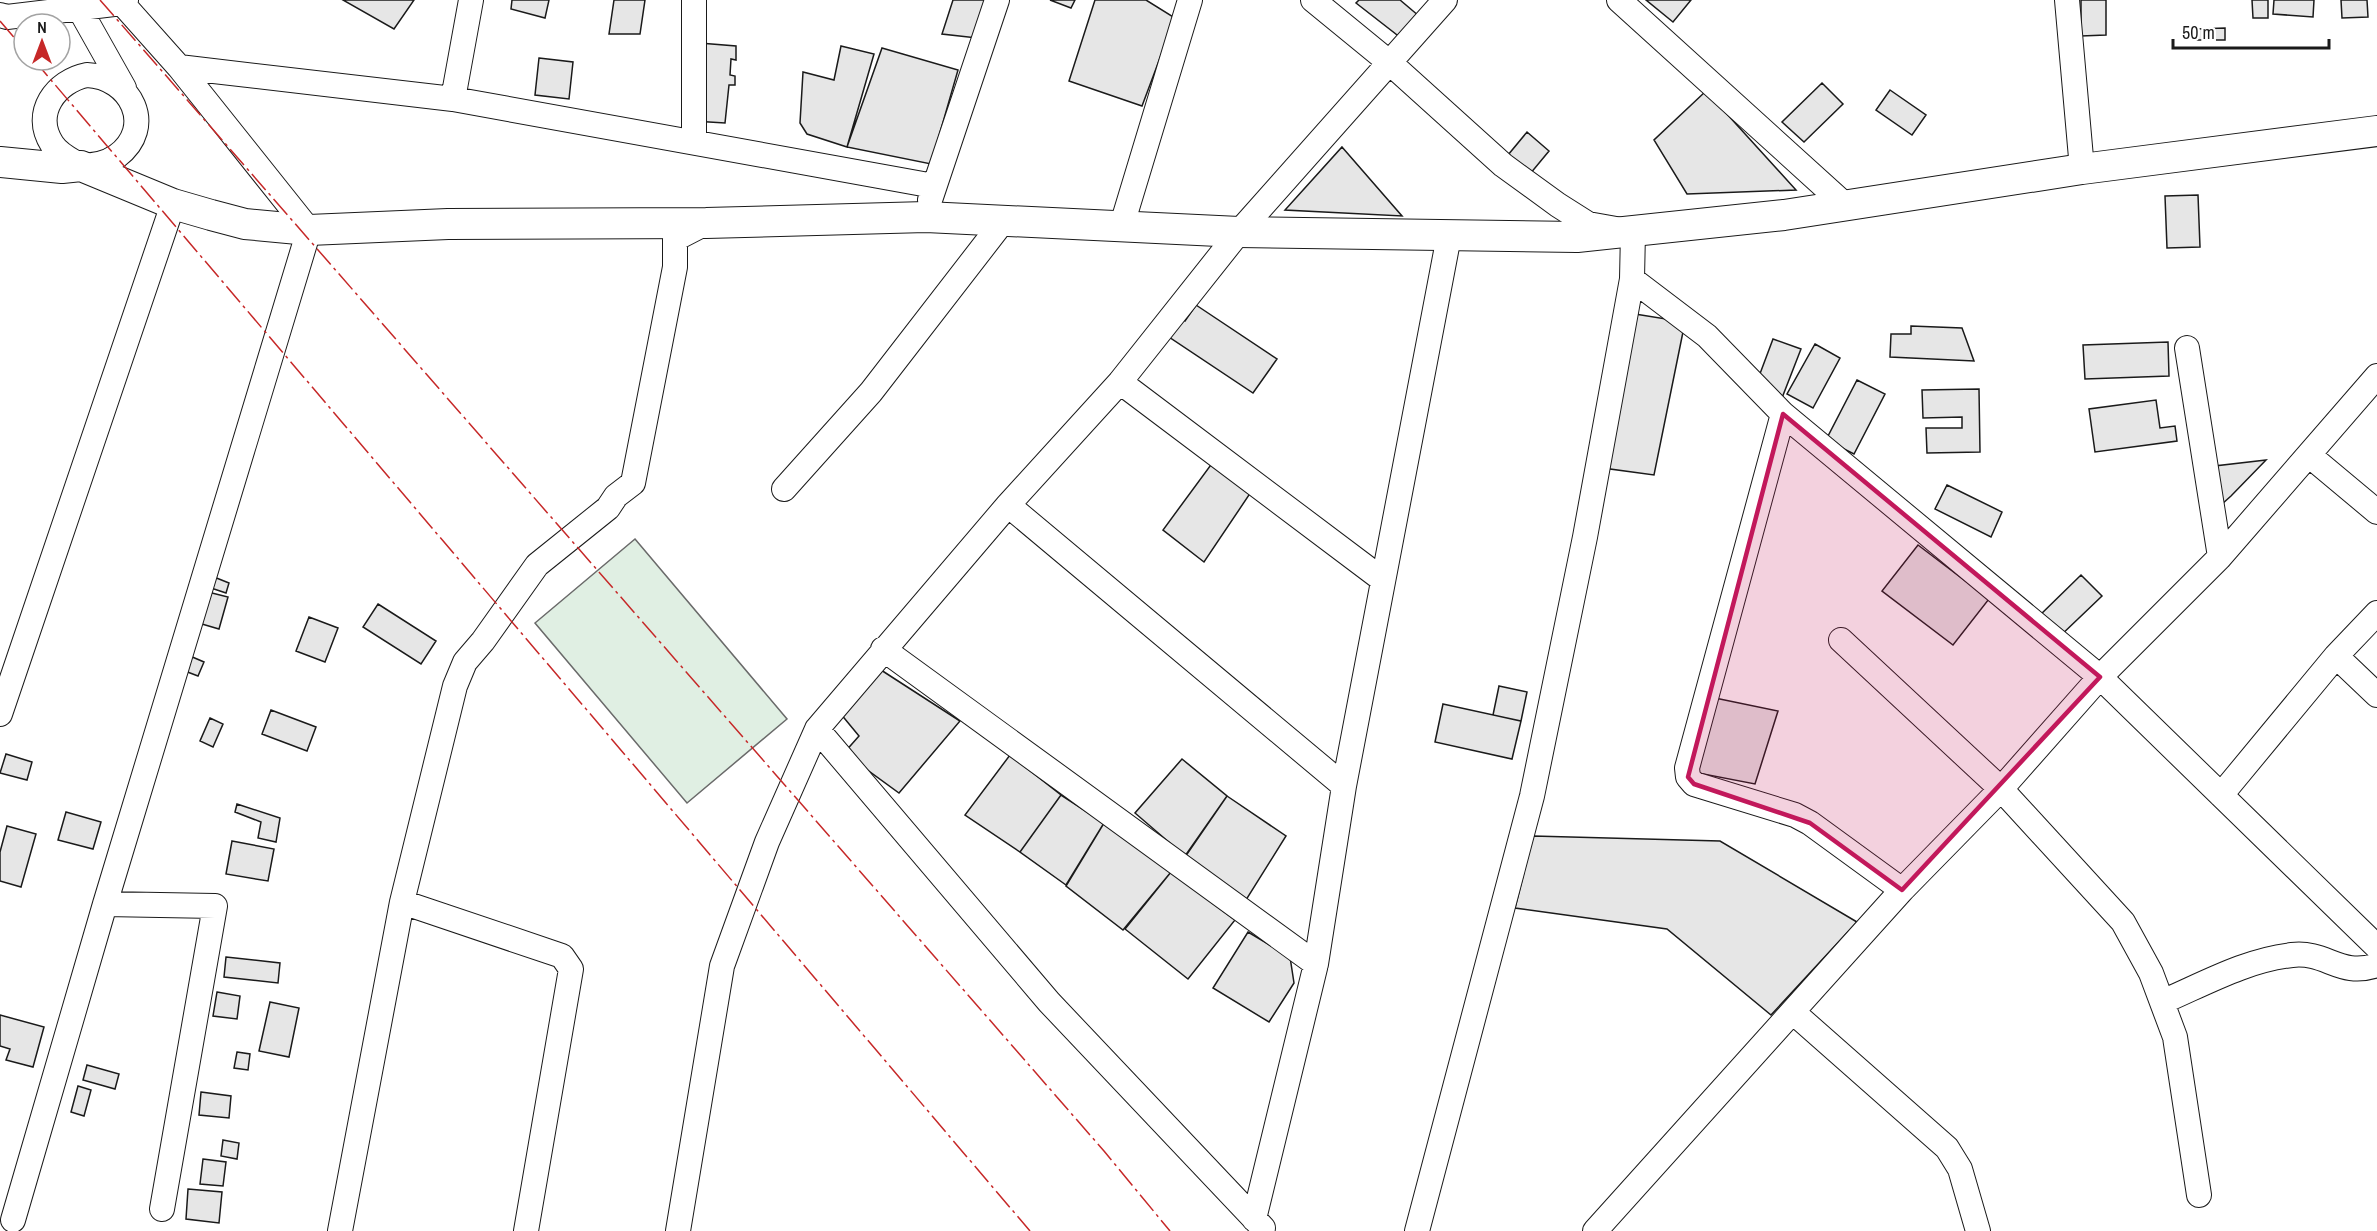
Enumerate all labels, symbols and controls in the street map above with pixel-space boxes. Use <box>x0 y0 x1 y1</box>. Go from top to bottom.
north arrow <box>12 12 72 72</box>
scale bar <box>2173 12 2329 50</box>
text: N <box>37 16 47 38</box>
text: 50 m <box>2182 20 2215 45</box>

